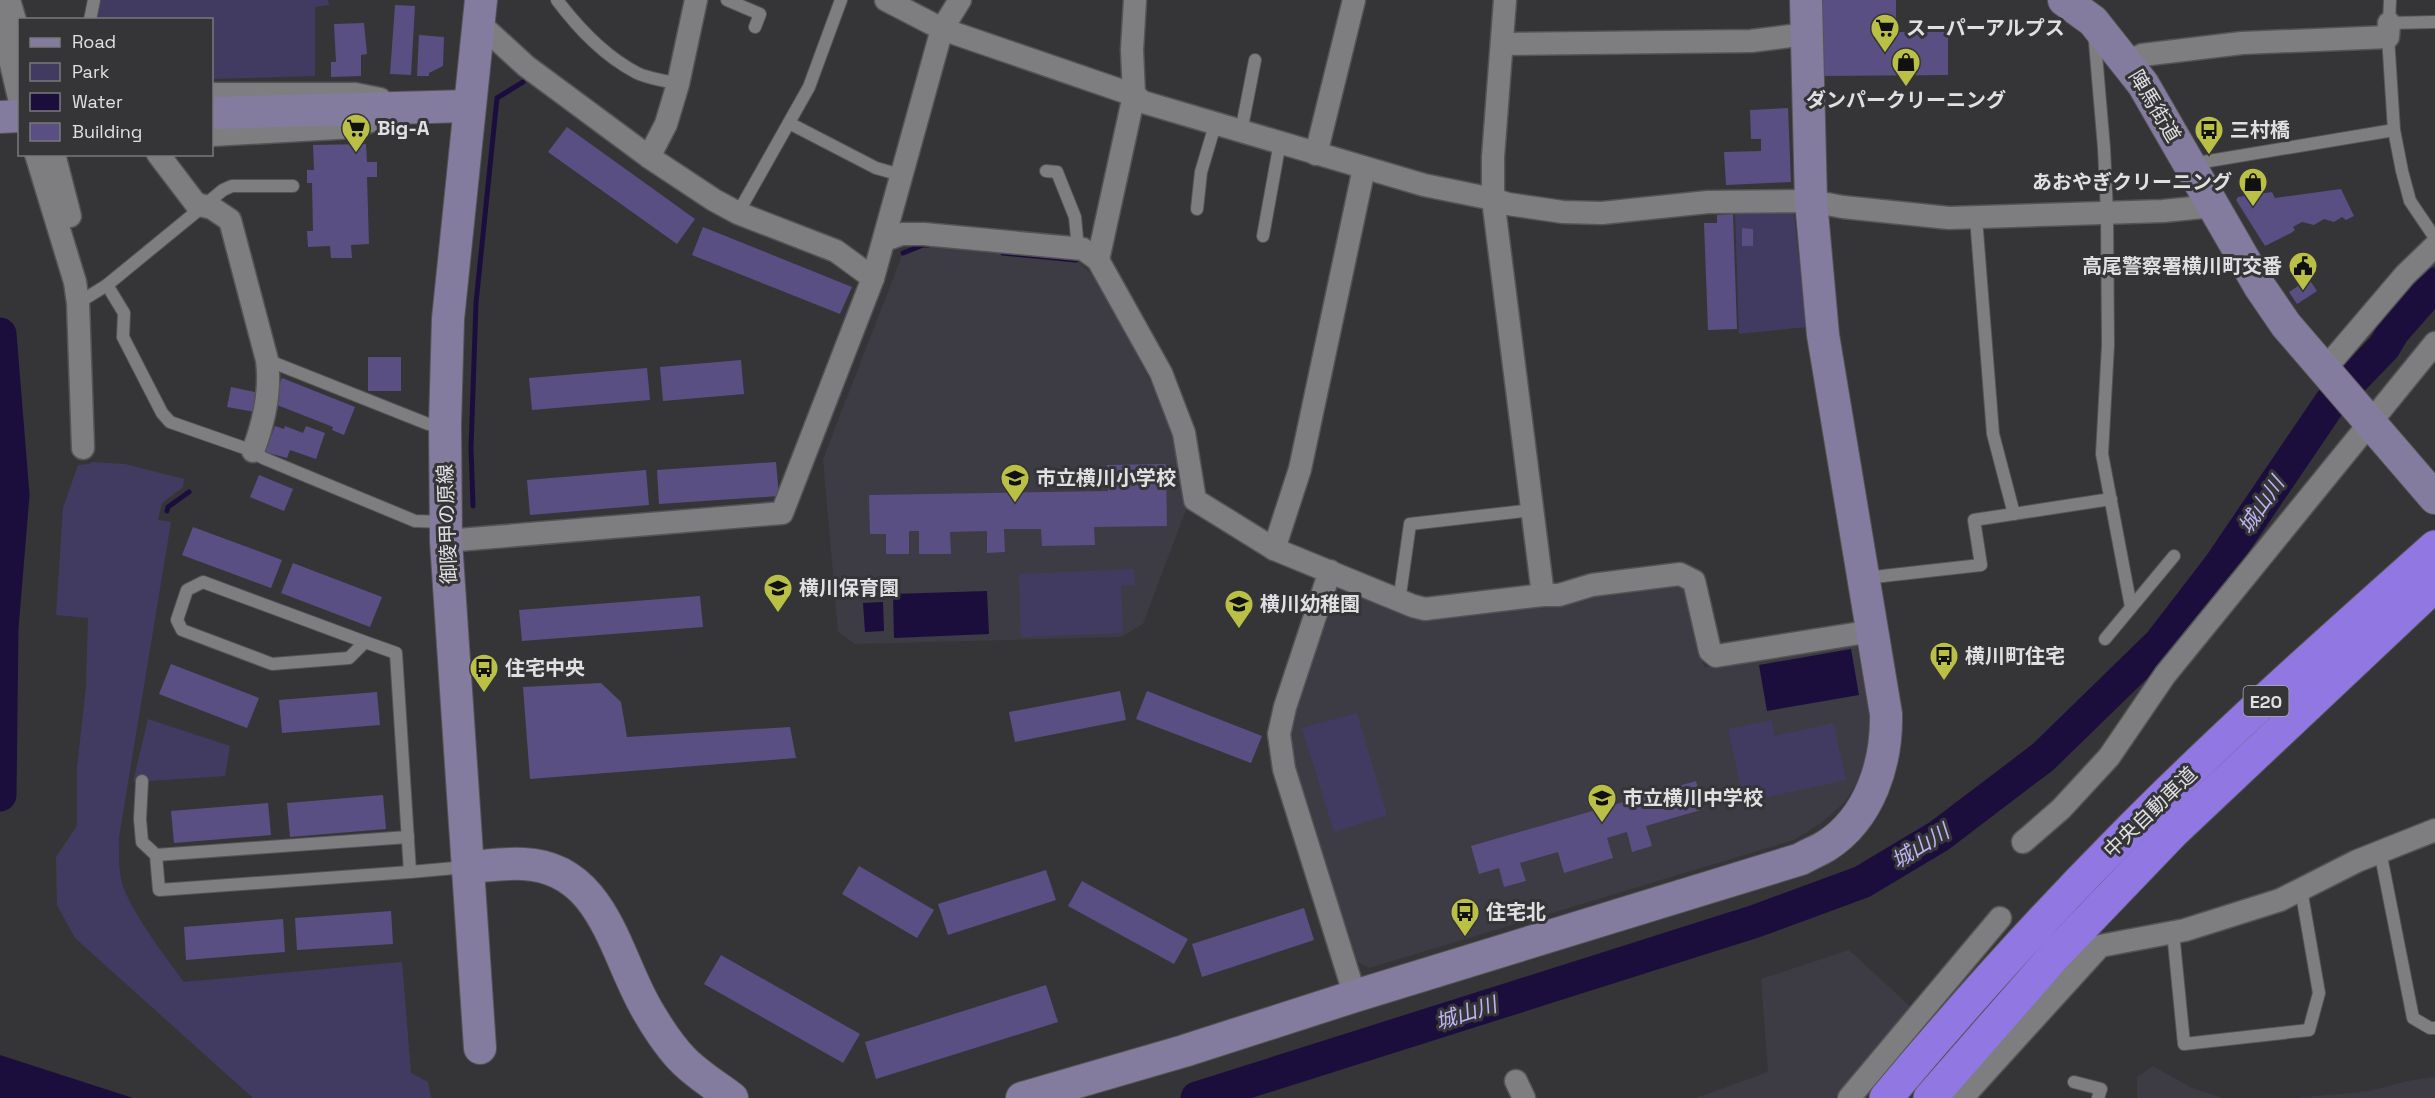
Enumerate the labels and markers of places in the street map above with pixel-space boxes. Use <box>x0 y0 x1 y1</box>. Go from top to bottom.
supermarket icon: スーパーアルプス <box>1869 12 1901 54</box>
place label: スーパーアルプス <box>1906 15 2065 41</box>
shop icon: ダンパークリーニング <box>1890 46 1922 88</box>
place label: ダンパークリーニング <box>1806 87 2006 113</box>
supermarket icon: Big-A <box>340 112 372 154</box>
bus stop icon: 三村橋 <box>2193 114 2225 156</box>
place label: Big-A <box>377 115 430 141</box>
place label: 三村橋 <box>2230 117 2290 143</box>
shop icon: あおやぎクリーニング <box>2237 166 2269 208</box>
place label: あおやぎクリーニング <box>2032 169 2232 195</box>
public building icon: 高尾警察署横川町交番 <box>2287 250 2319 292</box>
place label: 高尾警察署横川町交番 <box>2082 253 2282 279</box>
school or university icon: 市立横川小学校 <box>999 462 1031 504</box>
place label: 市立横川小学校 <box>1036 465 1176 491</box>
school or university icon: 横川保育園 <box>762 572 794 614</box>
place label: 横川保育園 <box>799 575 899 601</box>
school or university icon: 横川幼稚園 <box>1223 588 1255 630</box>
place label: 横川幼稚園 <box>1260 591 1360 617</box>
bus stop icon: 横川町住宅 <box>1928 640 1960 682</box>
place label: 横川町住宅 <box>1965 643 2065 669</box>
bus stop icon: 住宅中央 <box>468 652 500 694</box>
place label: 住宅中央 <box>505 655 585 681</box>
school or university icon: 市立横川中学校 <box>1586 782 1618 824</box>
place label: 市立横川中学校 <box>1623 785 1763 811</box>
bus stop icon: 住宅北 <box>1449 896 1481 938</box>
place label: 住宅北 <box>1486 899 1546 925</box>

